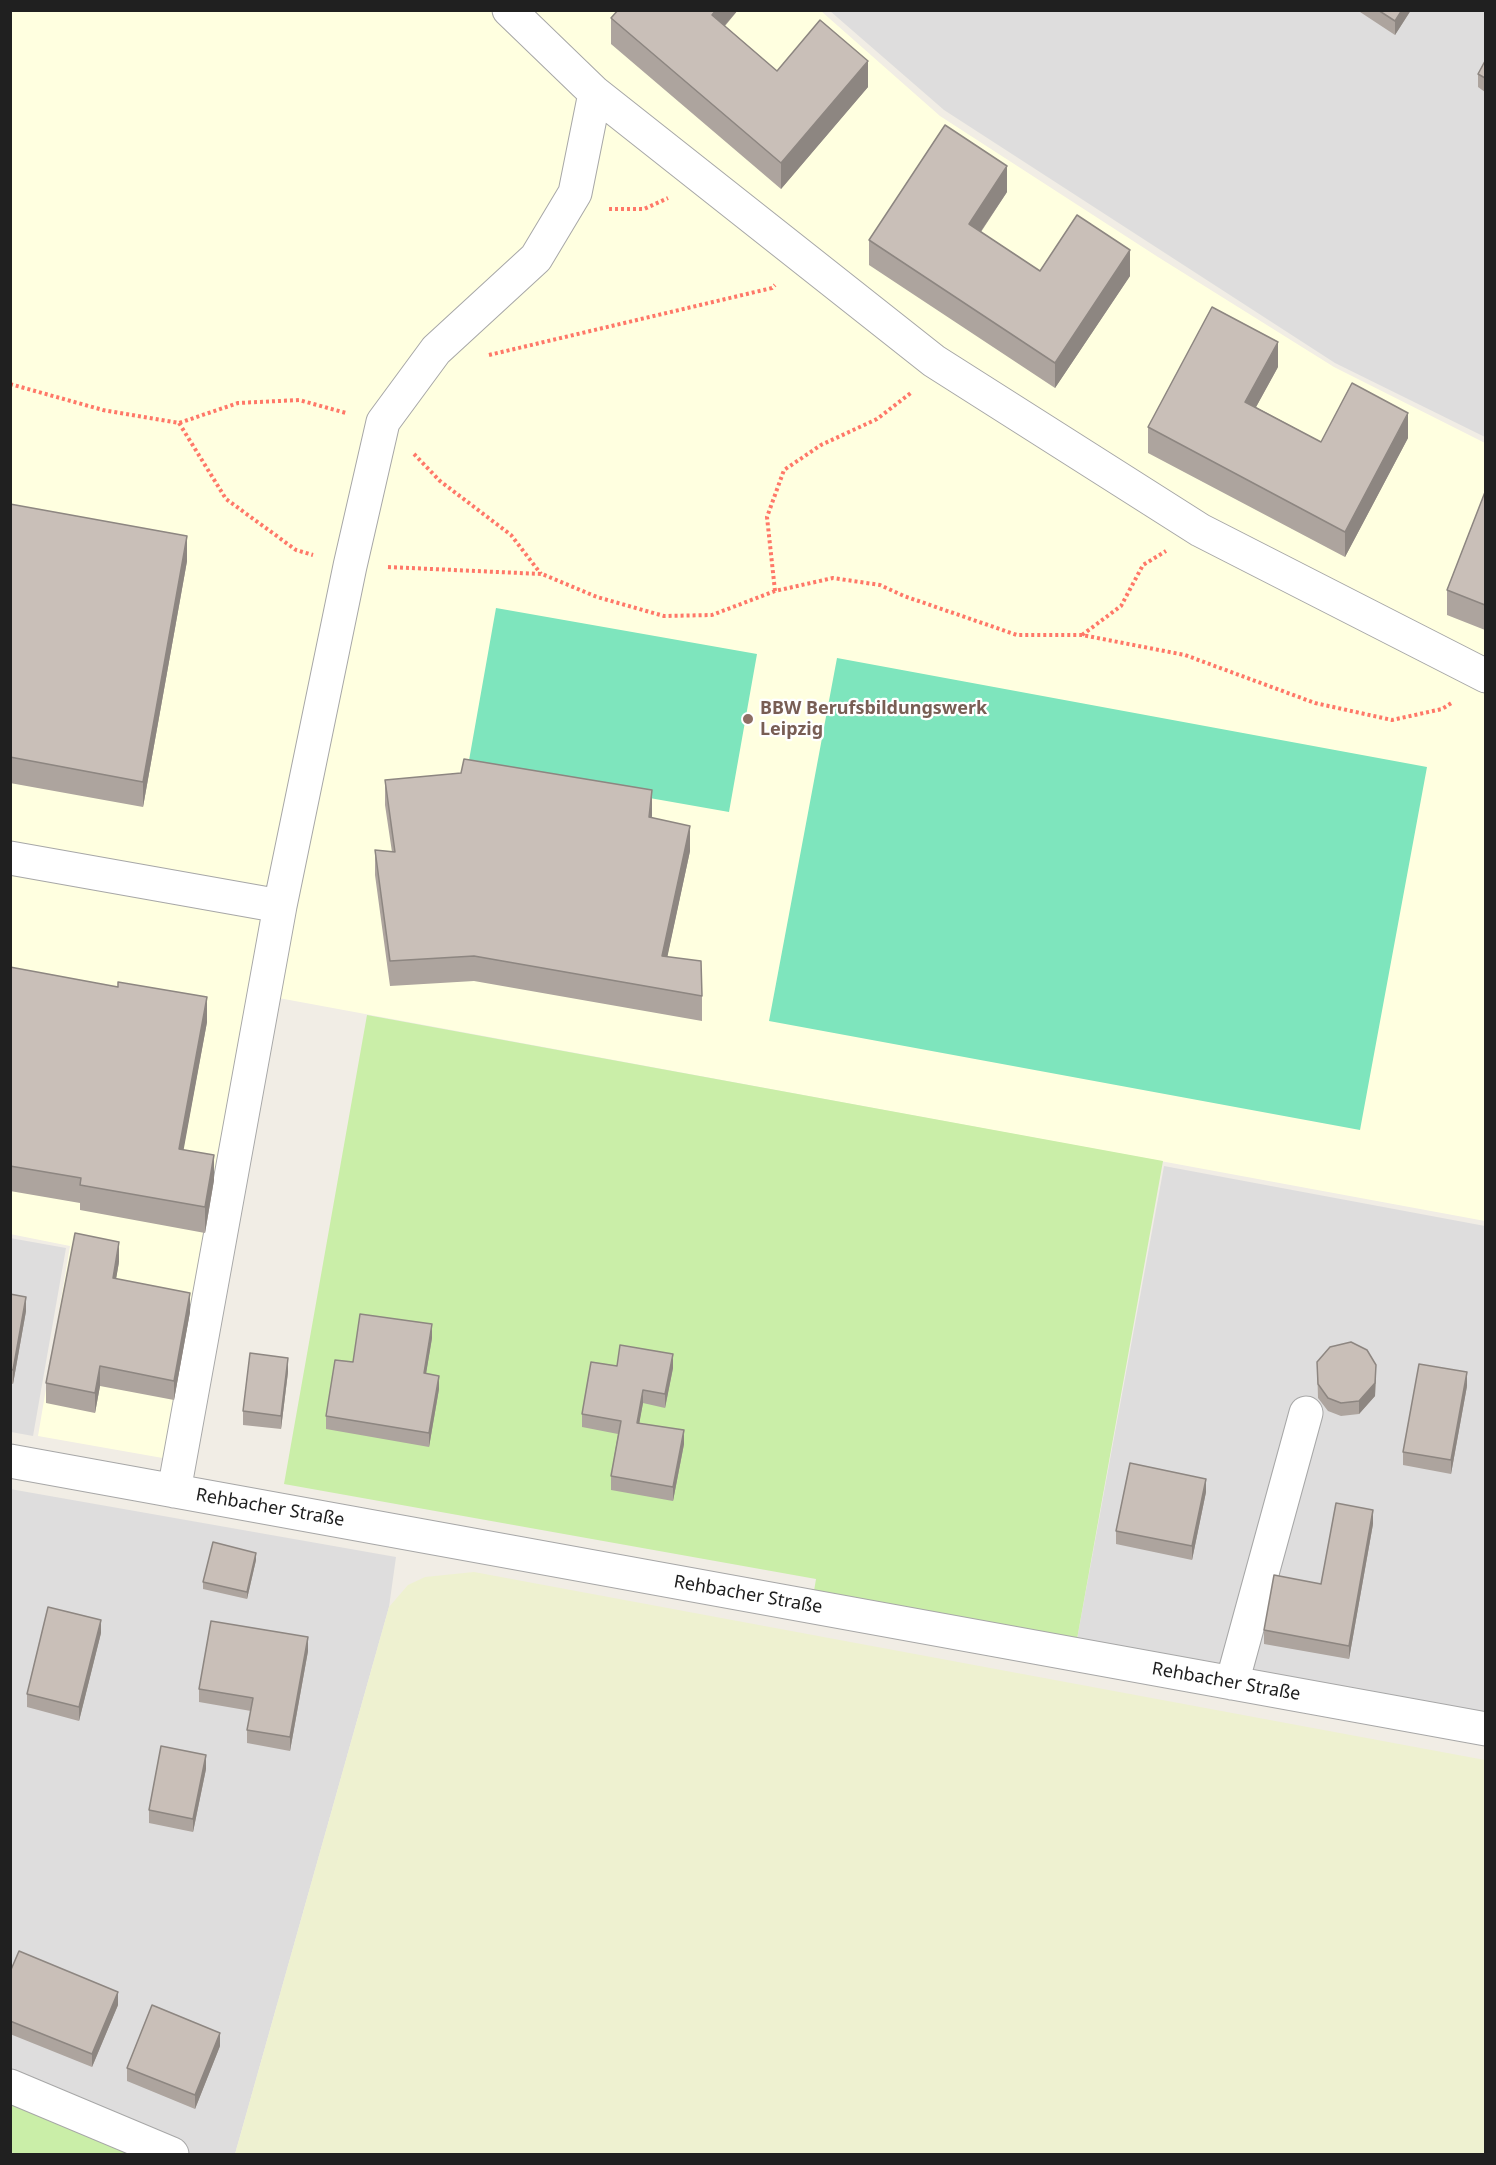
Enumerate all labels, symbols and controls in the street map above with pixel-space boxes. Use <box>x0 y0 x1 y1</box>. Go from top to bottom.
place label: BBW Berufsbildungswerk Leipzig <box>760 698 987 740</box>
marker: BBW Berufsbildungswerk Leipzig <box>741 712 755 726</box>
street label: Rehbacher Straße <box>194 1484 346 1532</box>
street label: Rehbacher Straße <box>672 1571 824 1619</box>
street label: Rehbacher Straße <box>1150 1658 1302 1706</box>

